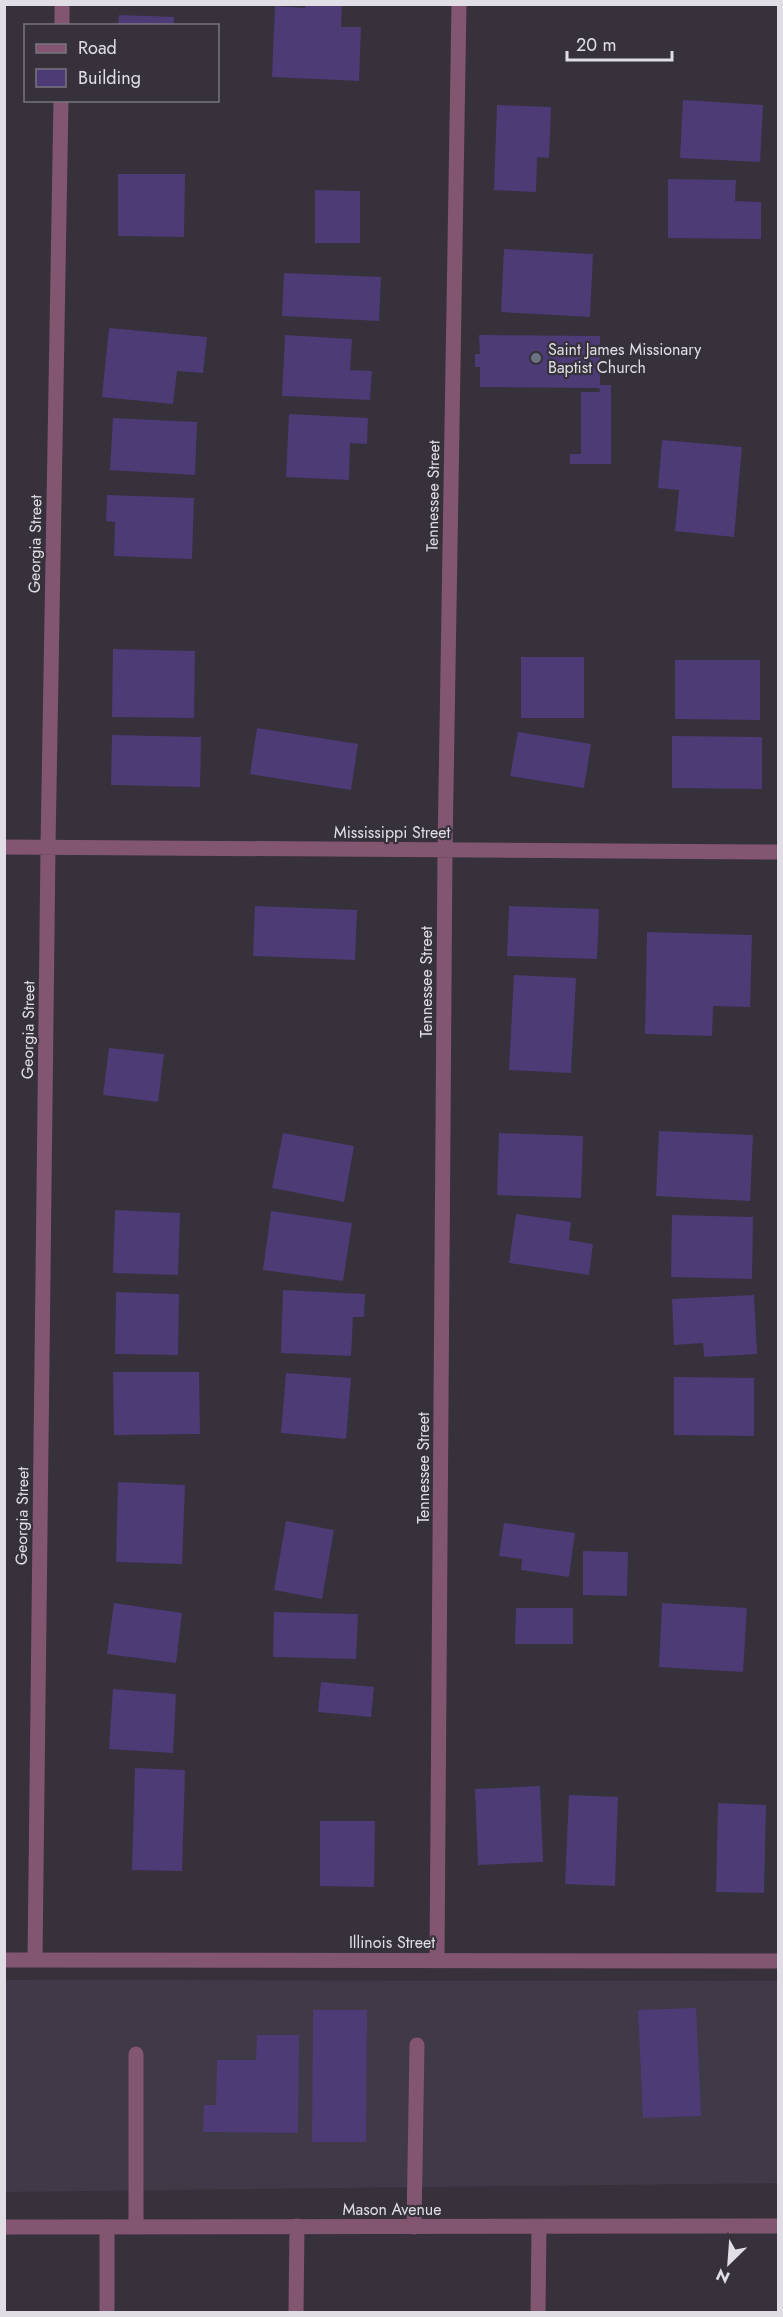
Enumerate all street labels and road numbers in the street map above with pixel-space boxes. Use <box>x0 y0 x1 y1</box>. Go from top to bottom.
street label: Tennessee Street <box>421 440 445 552</box>
street label: Georgia Street <box>23 494 47 593</box>
street label: Mississippi Street <box>334 821 450 844</box>
street label: Tennessee Street <box>415 926 438 1038</box>
street label: Georgia Street <box>16 980 40 1079</box>
street label: Tennessee Street <box>412 1412 435 1524</box>
street label: Georgia Street <box>10 1466 34 1565</box>
street label: Illinois Street <box>349 1931 435 1954</box>
street label: Mason Avenue <box>343 2198 441 2221</box>

